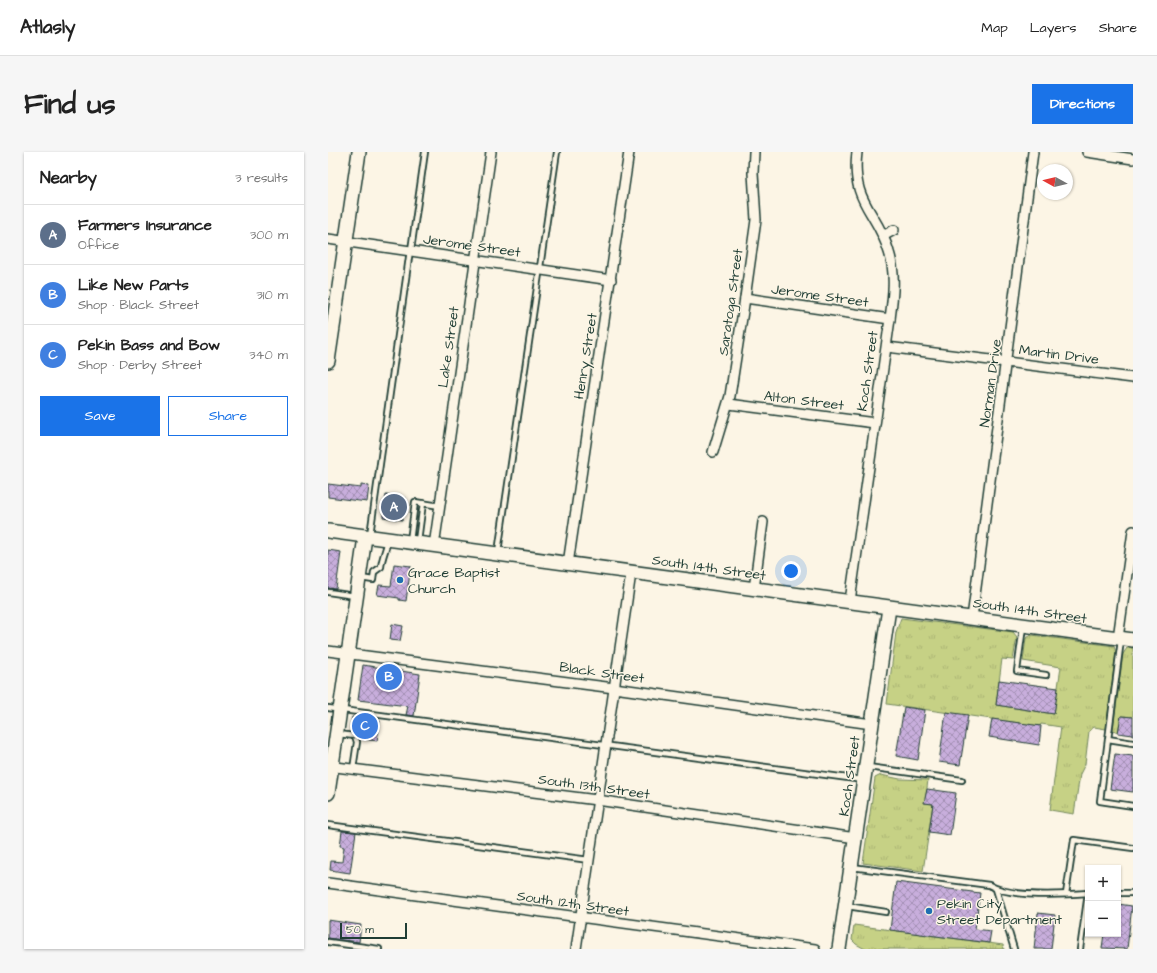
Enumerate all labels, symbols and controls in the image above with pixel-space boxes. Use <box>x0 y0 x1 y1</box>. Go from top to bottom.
text: Atlasly <box>20 14 75 41</box>
text: Map <box>981 18 1008 38</box>
text: Layers <box>1030 18 1077 38</box>
text: Share <box>1099 18 1137 38</box>
button: Directions <box>1032 84 1133 124</box>
text: Find us <box>24 85 115 124</box>
north arrow <box>1037 164 1073 200</box>
text: Nearby <box>40 166 97 190</box>
text: 3 results <box>235 169 288 187</box>
text: Farmers Insurance <box>78 215 212 236</box>
text: A <box>49 226 57 244</box>
text: 300 m <box>250 226 288 244</box>
street label: Jerome Street <box>422 229 522 263</box>
text: Office <box>78 236 119 254</box>
street label: Saratoga Street <box>714 247 748 357</box>
text: Like New Parts <box>78 275 189 296</box>
street label: Jerome Street <box>770 279 870 313</box>
text: B <box>48 286 58 304</box>
text: 310 m <box>256 286 288 304</box>
text: Shop · Black Street <box>78 296 199 314</box>
street label: Lake Street <box>433 305 465 389</box>
street label: Henry Street <box>569 311 603 401</box>
street label: Koch Street <box>852 329 884 413</box>
text: Pekin Bass and Bow <box>78 335 220 356</box>
street label: Norman Drive <box>975 337 1007 428</box>
street label: Martin Drive <box>1018 340 1100 370</box>
text: C <box>48 346 58 364</box>
text: 340 m <box>249 346 288 364</box>
text: Shop · Derby Street <box>78 356 202 374</box>
street label: Alton Street <box>763 386 845 416</box>
button: Save <box>40 396 160 436</box>
button: Share <box>168 396 288 436</box>
pin: A <box>381 492 407 522</box>
street label: South 14th Street <box>651 550 767 586</box>
your location <box>781 561 801 581</box>
place label: Grace Baptist Church <box>408 563 500 599</box>
marker: Grace Baptist Church <box>395 575 405 585</box>
street label: South 14th Street <box>972 593 1088 629</box>
street label: Black Street <box>558 657 646 689</box>
pin: B <box>376 662 402 692</box>
pin: C <box>352 711 378 741</box>
street label: Koch Street <box>834 734 866 818</box>
street label: South 13th Street <box>537 769 651 805</box>
map controls <box>1085 865 1121 937</box>
button: + <box>1085 865 1121 901</box>
street label: South 12th Street <box>515 886 631 922</box>
place label: Pekin City Street Department <box>937 894 1062 930</box>
button: − <box>1085 901 1121 937</box>
marker: Pekin City Street Department <box>924 906 934 916</box>
scale bar <box>340 921 407 940</box>
text: 50 m <box>346 922 374 937</box>

